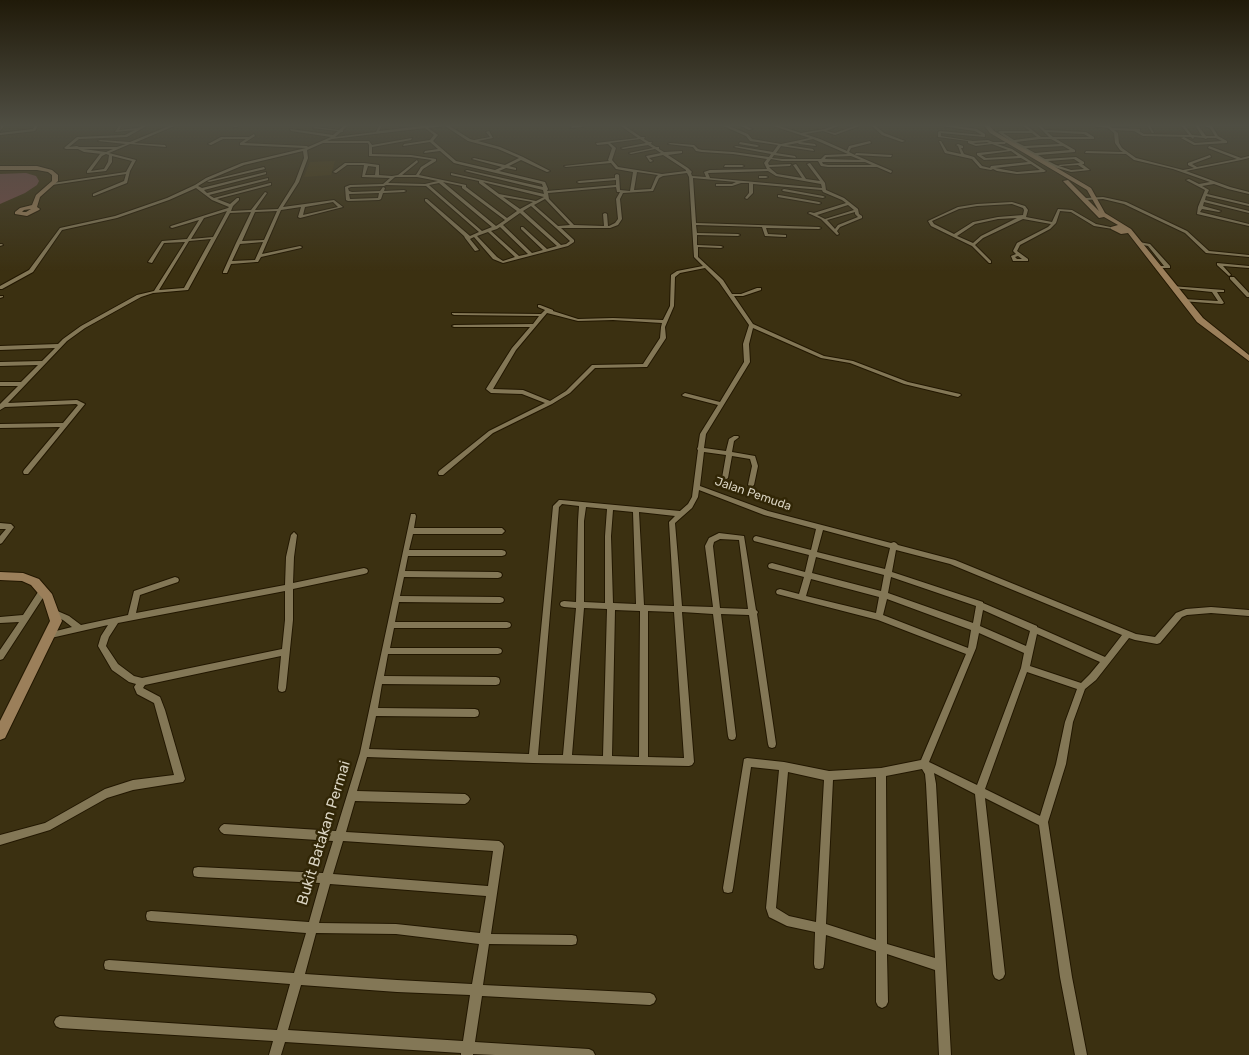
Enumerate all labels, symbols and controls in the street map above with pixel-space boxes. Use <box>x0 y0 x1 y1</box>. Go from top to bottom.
street label: Jalan Pemuda <box>713 474 793 514</box>
street label: Bukit Batakan Permai <box>293 759 355 907</box>

